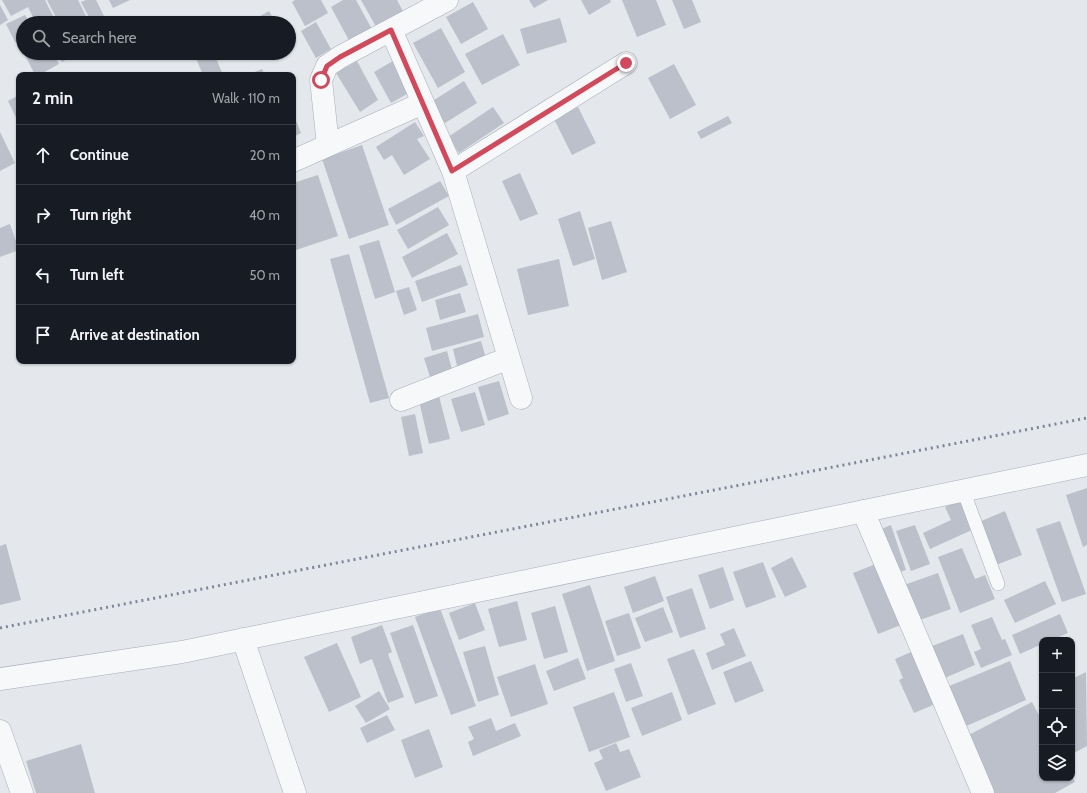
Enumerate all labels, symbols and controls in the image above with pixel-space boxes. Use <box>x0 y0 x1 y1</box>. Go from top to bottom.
search box <box>16 16 296 60</box>
icon: search <box>30 27 52 49</box>
text: Search here <box>62 29 137 47</box>
route end <box>617 54 635 72</box>
route start <box>312 71 330 89</box>
text: 2 min <box>32 88 73 108</box>
text: Walk · 110 m <box>212 90 280 106</box>
icon: ahead <box>32 144 54 166</box>
text: Continue <box>70 146 129 164</box>
text: 20 m <box>250 147 280 163</box>
icon: right <box>32 204 54 226</box>
text: Turn right <box>70 206 131 224</box>
text: 40 m <box>249 207 280 223</box>
icon: left <box>32 264 54 286</box>
text: Turn left <box>70 266 124 284</box>
text: 50 m <box>250 267 280 283</box>
icon: arrive <box>32 324 54 346</box>
text: Arrive at destination <box>70 326 200 344</box>
map controls <box>1039 637 1075 781</box>
button: + <box>1039 637 1075 673</box>
button: − <box>1039 673 1075 709</box>
button: locate <box>1039 709 1075 745</box>
button: layers <box>1039 745 1075 781</box>

